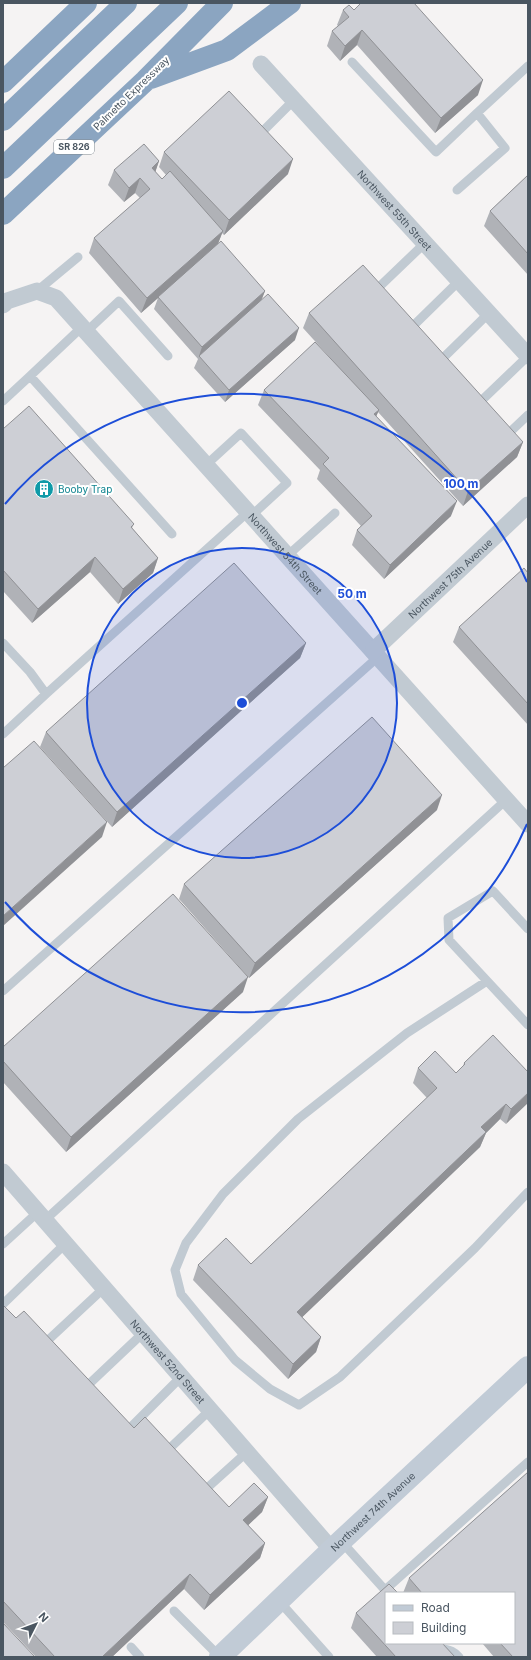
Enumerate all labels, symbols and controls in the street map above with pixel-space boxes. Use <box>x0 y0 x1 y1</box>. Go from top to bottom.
street label: Palmetto Expressway <box>91 53 172 132</box>
road number: SR 826 <box>54 140 94 154</box>
street label: Northwest 55th Street <box>355 168 435 253</box>
text: 100 m <box>443 476 479 491</box>
building icon: Booby Trap <box>33 478 55 500</box>
place label: Booby Trap <box>58 483 112 495</box>
street label: Northwest 54th Street <box>246 511 325 597</box>
street label: Northwest 75th Avenue <box>406 536 495 621</box>
text: 50 m <box>337 586 367 601</box>
centre of rings <box>235 696 249 710</box>
street label: Northwest 52nd Street <box>128 1317 208 1406</box>
street label: Northwest 74th Avenue <box>328 1469 417 1554</box>
legend <box>385 1592 515 1644</box>
text: Road <box>421 1600 450 1615</box>
north arrow <box>16 1604 56 1644</box>
text: N <box>35 1610 51 1625</box>
text: Building <box>421 1620 466 1635</box>

